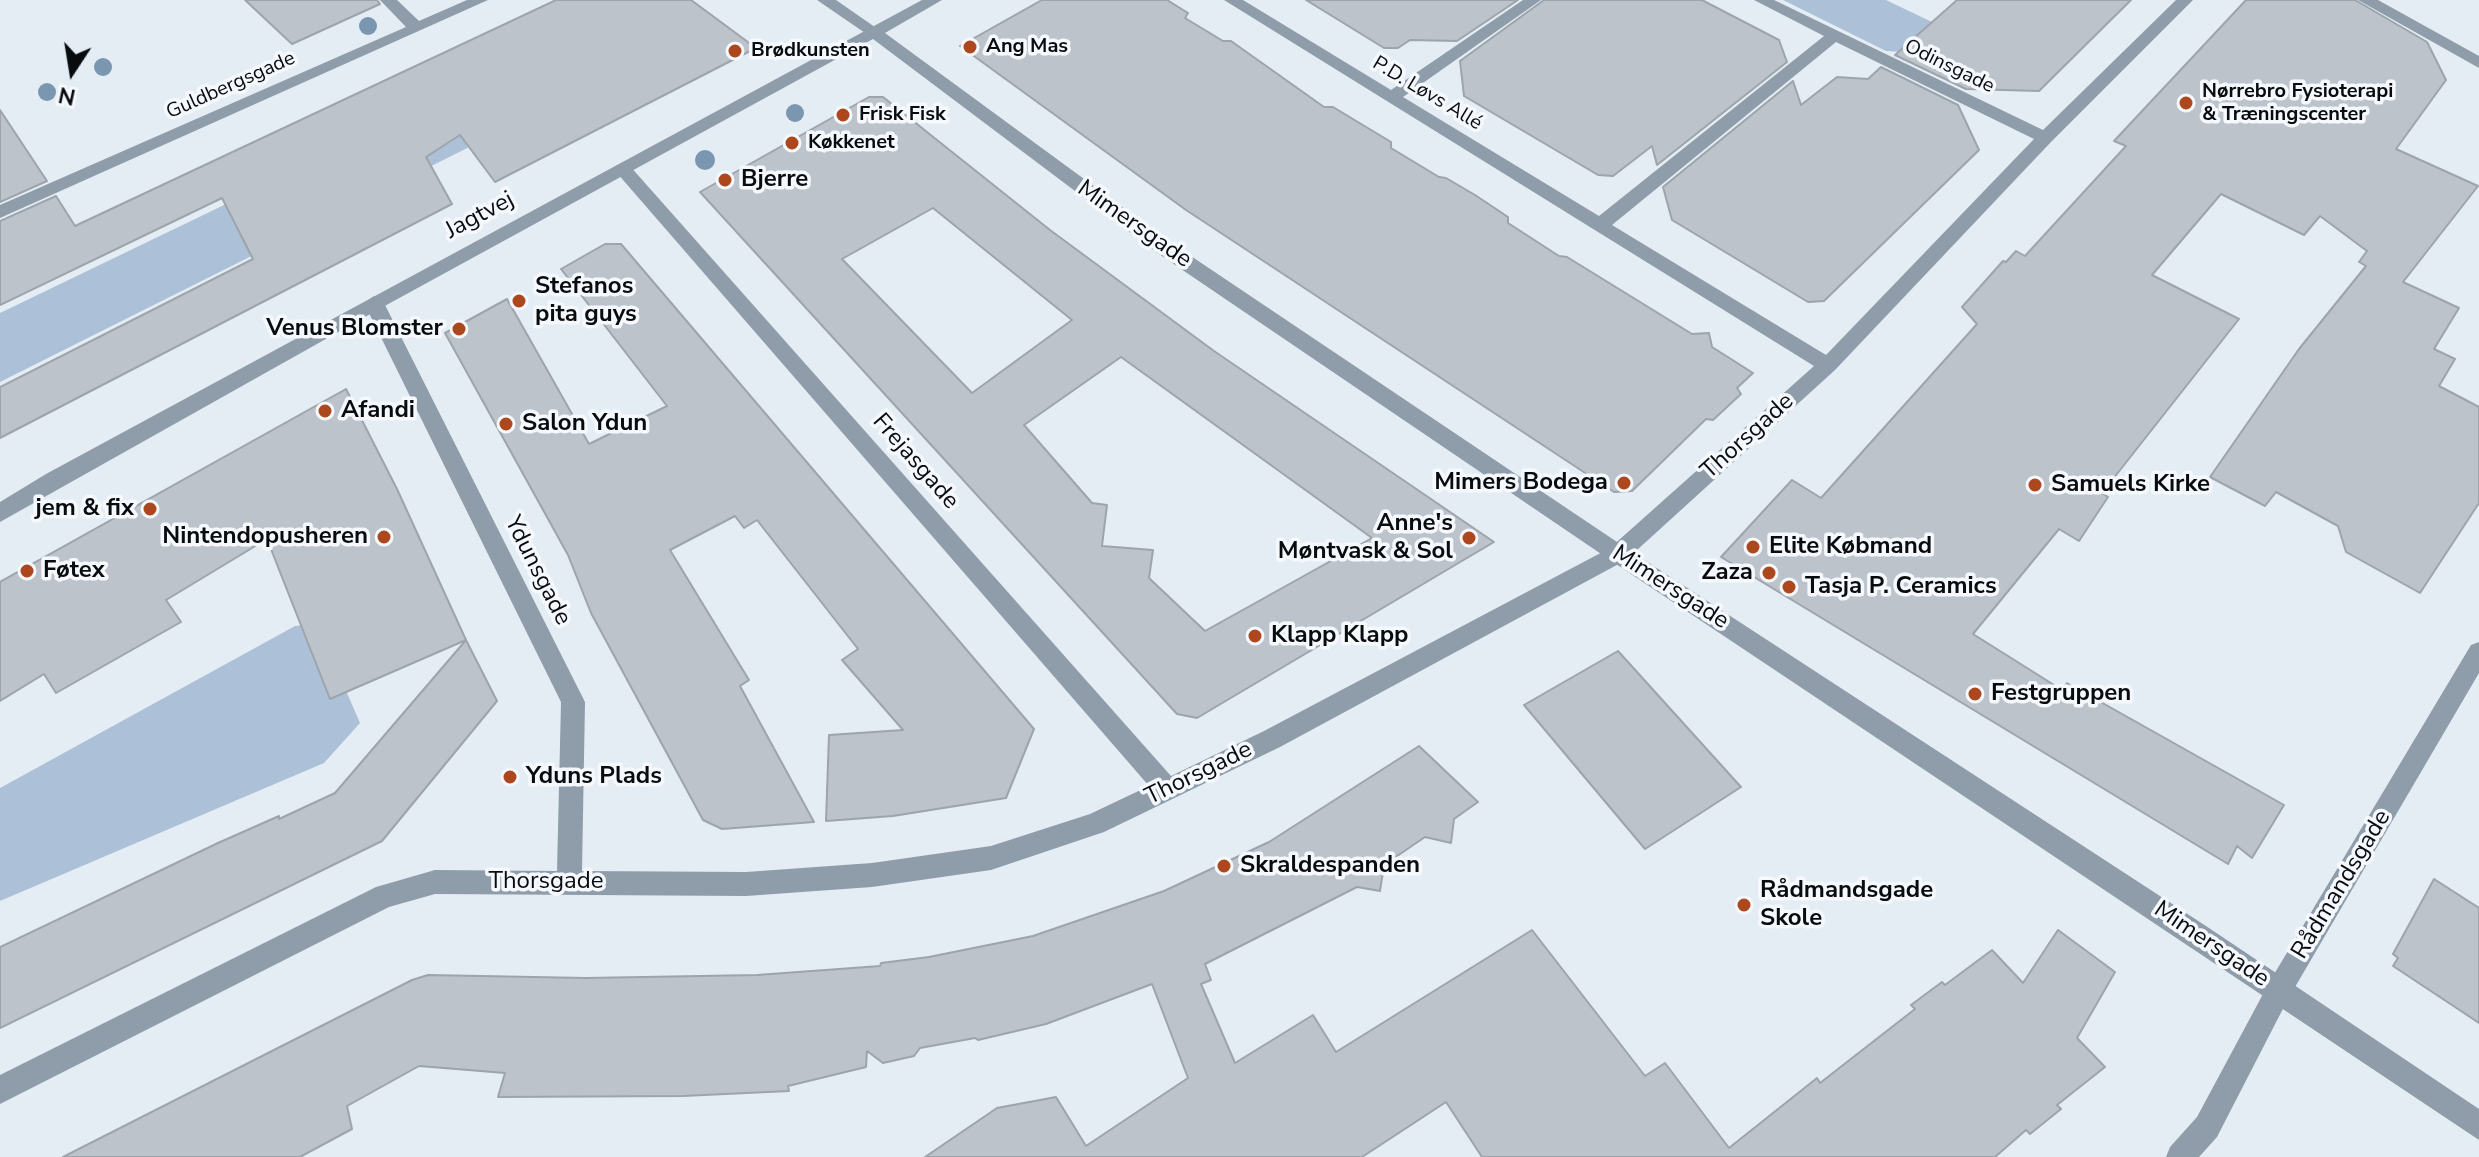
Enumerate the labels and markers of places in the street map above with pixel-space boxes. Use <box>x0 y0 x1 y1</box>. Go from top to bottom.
place label: Ang Mas <box>986 35 1068 59</box>
marker: Ang Mas <box>961 38 979 56</box>
place label: Brødkunsten <box>751 39 870 63</box>
marker: Brødkunsten <box>726 42 744 60</box>
place label: Nørrebro Fysioterapi & Træningscenter <box>2202 80 2393 127</box>
marker: Nørrebro Fysioterapi & Træningscenter <box>2177 94 2195 112</box>
place label: Frisk Fisk <box>859 103 946 127</box>
marker: Frisk Fisk <box>834 106 852 124</box>
place label: Køkkenet <box>808 131 895 155</box>
marker: Køkkenet <box>783 134 801 152</box>
place label: Bjerre <box>741 166 808 194</box>
marker: Bjerre <box>716 171 734 189</box>
place label: Stefanos pita guys <box>535 273 637 329</box>
marker: Stefanos pita guys <box>510 292 528 310</box>
place label: Venus Blomster <box>266 315 443 343</box>
marker: Venus Blomster <box>450 320 468 338</box>
place label: Afandi <box>341 397 415 425</box>
marker: Afandi <box>316 402 334 420</box>
place label: Salon Ydun <box>522 410 647 438</box>
marker: Salon Ydun <box>497 415 515 433</box>
place label: Mimers Bodega <box>1434 469 1608 497</box>
place label: Samuels Kirke <box>2051 471 2210 499</box>
marker: Mimers Bodega <box>1615 474 1633 492</box>
marker: Samuels Kirke <box>2026 476 2044 494</box>
place label: jem & fix <box>36 495 134 523</box>
marker: jem & fix <box>141 500 159 518</box>
place label: Anne's Møntvask & Sol <box>1278 510 1453 566</box>
place label: Nintendopusheren <box>162 523 368 551</box>
marker: Nintendopusheren <box>375 528 393 546</box>
marker: Anne's Møntvask & Sol <box>1460 529 1478 547</box>
place label: Elite Købmand <box>1769 533 1932 561</box>
marker: Elite Købmand <box>1744 538 1762 556</box>
place label: Føtex <box>43 557 105 585</box>
place label: Zaza <box>1701 559 1753 587</box>
marker: Føtex <box>18 562 36 580</box>
marker: Zaza <box>1760 564 1778 582</box>
place label: Tasja P. Ceramics <box>1805 573 1997 601</box>
marker: Tasja P. Ceramics <box>1780 578 1798 596</box>
place label: Klapp Klapp <box>1271 622 1409 650</box>
marker: Klapp Klapp <box>1246 627 1264 645</box>
place label: Festgruppen <box>1991 680 2131 708</box>
marker: Festgruppen <box>1966 685 1984 703</box>
place label: Yduns Plads <box>526 763 662 791</box>
marker: Yduns Plads <box>501 768 519 786</box>
place label: Skraldespanden <box>1240 852 1420 880</box>
marker: Skraldespanden <box>1215 857 1233 875</box>
place label: Rådmandsgade Skole <box>1760 877 1933 933</box>
marker: Rådmandsgade Skole <box>1735 896 1753 914</box>

